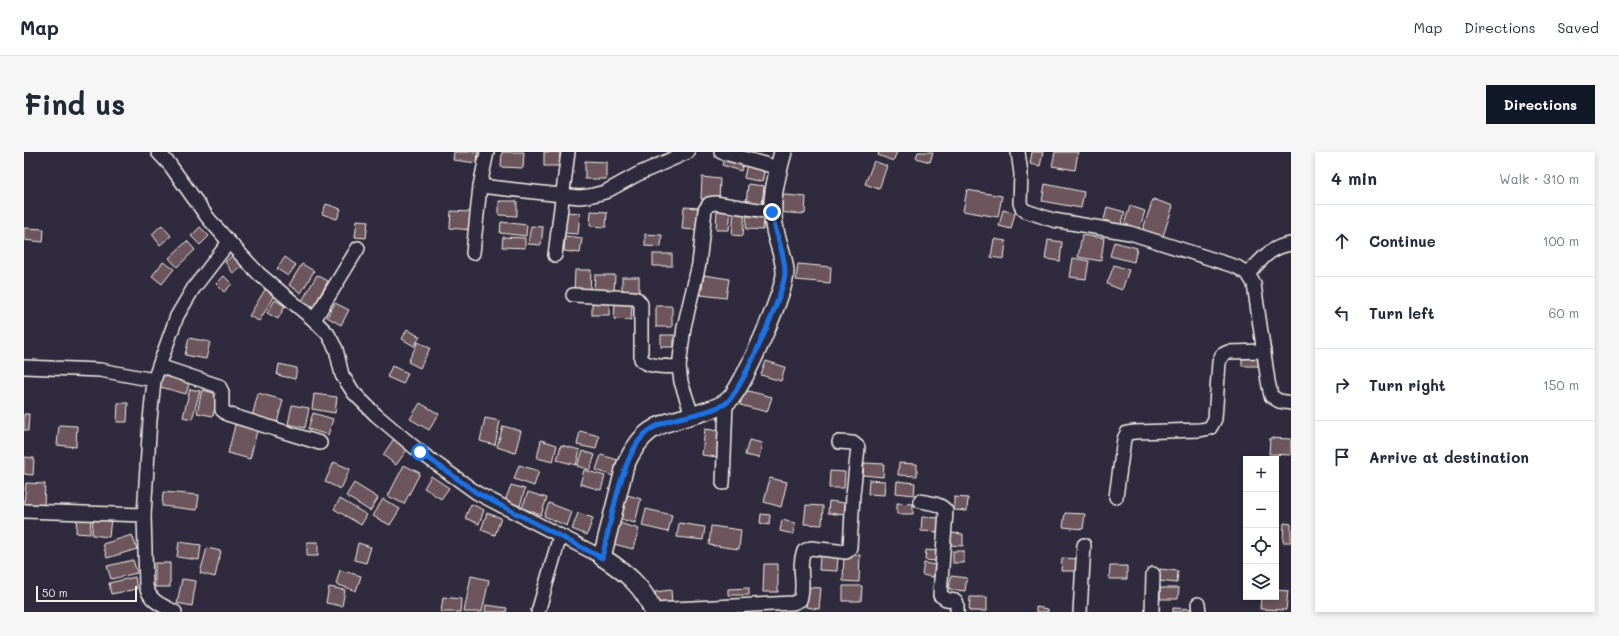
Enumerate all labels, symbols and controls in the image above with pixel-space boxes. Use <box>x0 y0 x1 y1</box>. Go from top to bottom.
text: Map <box>20 15 59 40</box>
text: Map <box>1414 18 1442 37</box>
text: Directions <box>1464 18 1535 37</box>
text: Saved <box>1557 18 1599 37</box>
button: Directions <box>1486 85 1595 124</box>
text: Find us <box>24 86 125 122</box>
text: 4 min <box>1331 167 1377 189</box>
text: Walk · 310 m <box>1499 170 1579 187</box>
route end <box>763 203 781 221</box>
icon: ahead <box>1331 230 1353 252</box>
text: Continue <box>1369 231 1436 251</box>
text: 100 m <box>1543 232 1579 249</box>
icon: left <box>1331 302 1353 324</box>
text: Turn left <box>1369 303 1434 323</box>
text: 60 m <box>1549 304 1579 321</box>
icon: right <box>1331 374 1353 396</box>
text: Turn right <box>1369 375 1446 395</box>
text: 150 m <box>1543 376 1579 393</box>
route start <box>411 443 429 461</box>
icon: arrive <box>1331 446 1353 468</box>
text: Arrive at destination <box>1369 447 1529 467</box>
map controls <box>1243 456 1279 600</box>
button: + <box>1243 456 1279 492</box>
button: − <box>1243 492 1279 528</box>
button: locate <box>1243 528 1279 564</box>
button: layers <box>1243 564 1279 600</box>
scale bar <box>36 584 137 603</box>
text: 50 m <box>42 585 68 600</box>

